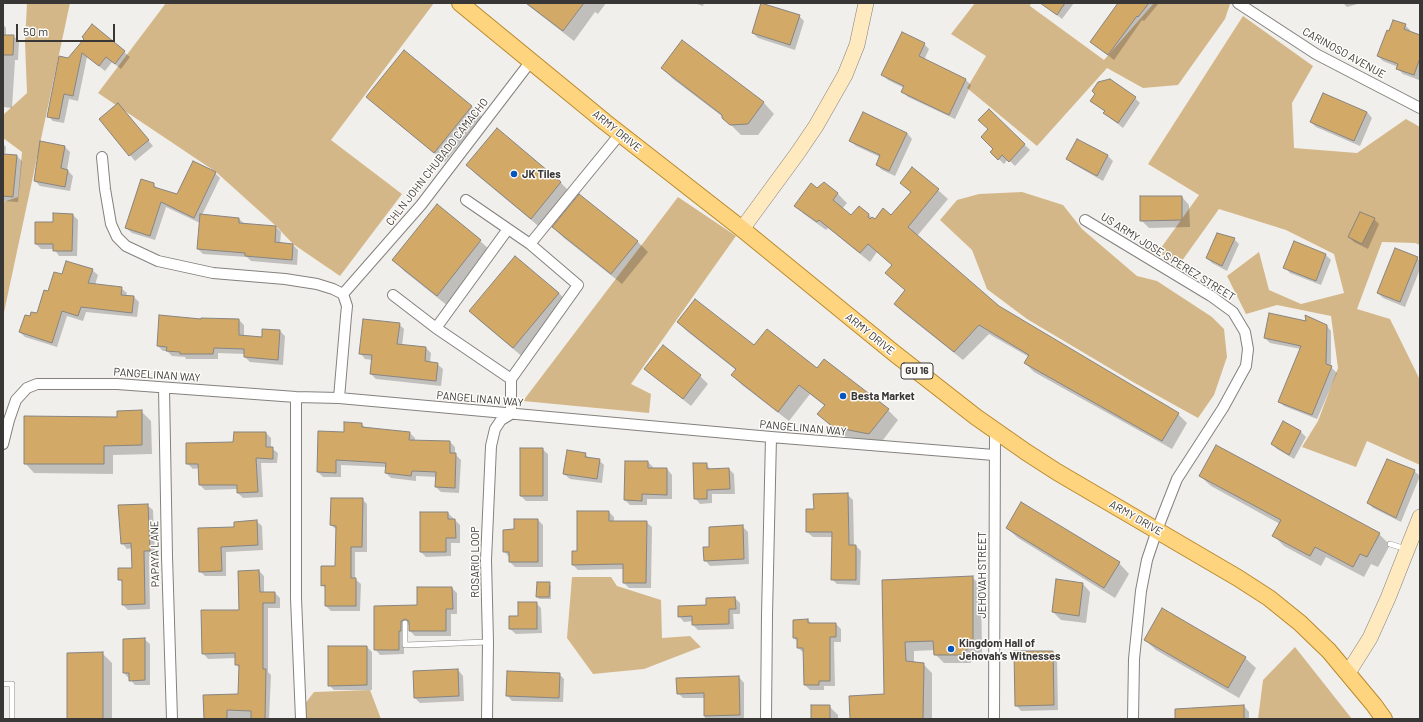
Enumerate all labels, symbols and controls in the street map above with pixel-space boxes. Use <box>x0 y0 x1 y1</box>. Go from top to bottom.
scale bar <box>18 16 117 42</box>
text: 50 m <box>23 24 48 38</box>
street label: CARINOSO AVENUE <box>1300 25 1388 81</box>
street label: CHLN JOHN CHUBADO CAMACHO <box>383 96 491 228</box>
street label: ARMY DRIVE <box>590 107 644 155</box>
place label: JK Tiles <box>522 167 561 181</box>
marker: JK Tiles <box>509 169 519 179</box>
street label: US ARMY JOSE S PEREZ STREET <box>1098 210 1238 304</box>
street label: ARMY DRIVE <box>843 310 897 358</box>
road number: GU 16 <box>901 363 933 379</box>
street label: PANGELINAN WAY <box>113 365 201 385</box>
street label: PANGELINAN WAY <box>436 389 524 409</box>
place label: Besta Market <box>851 389 915 403</box>
marker: Besta Market <box>838 391 848 401</box>
street label: PANGELINAN WAY <box>759 418 847 438</box>
street label: ARMY DRIVE <box>1107 498 1165 538</box>
street label: PAPAYA LANE <box>148 521 162 587</box>
street label: ROSARIO LOOP <box>468 526 482 598</box>
street label: JEHOVAH STREET <box>975 531 989 619</box>
place label: Kingdom Hall of Jehovah’s Witnesses <box>959 636 1060 662</box>
marker: Kingdom Hall of Jehovah’s Witnesses <box>946 644 956 654</box>

